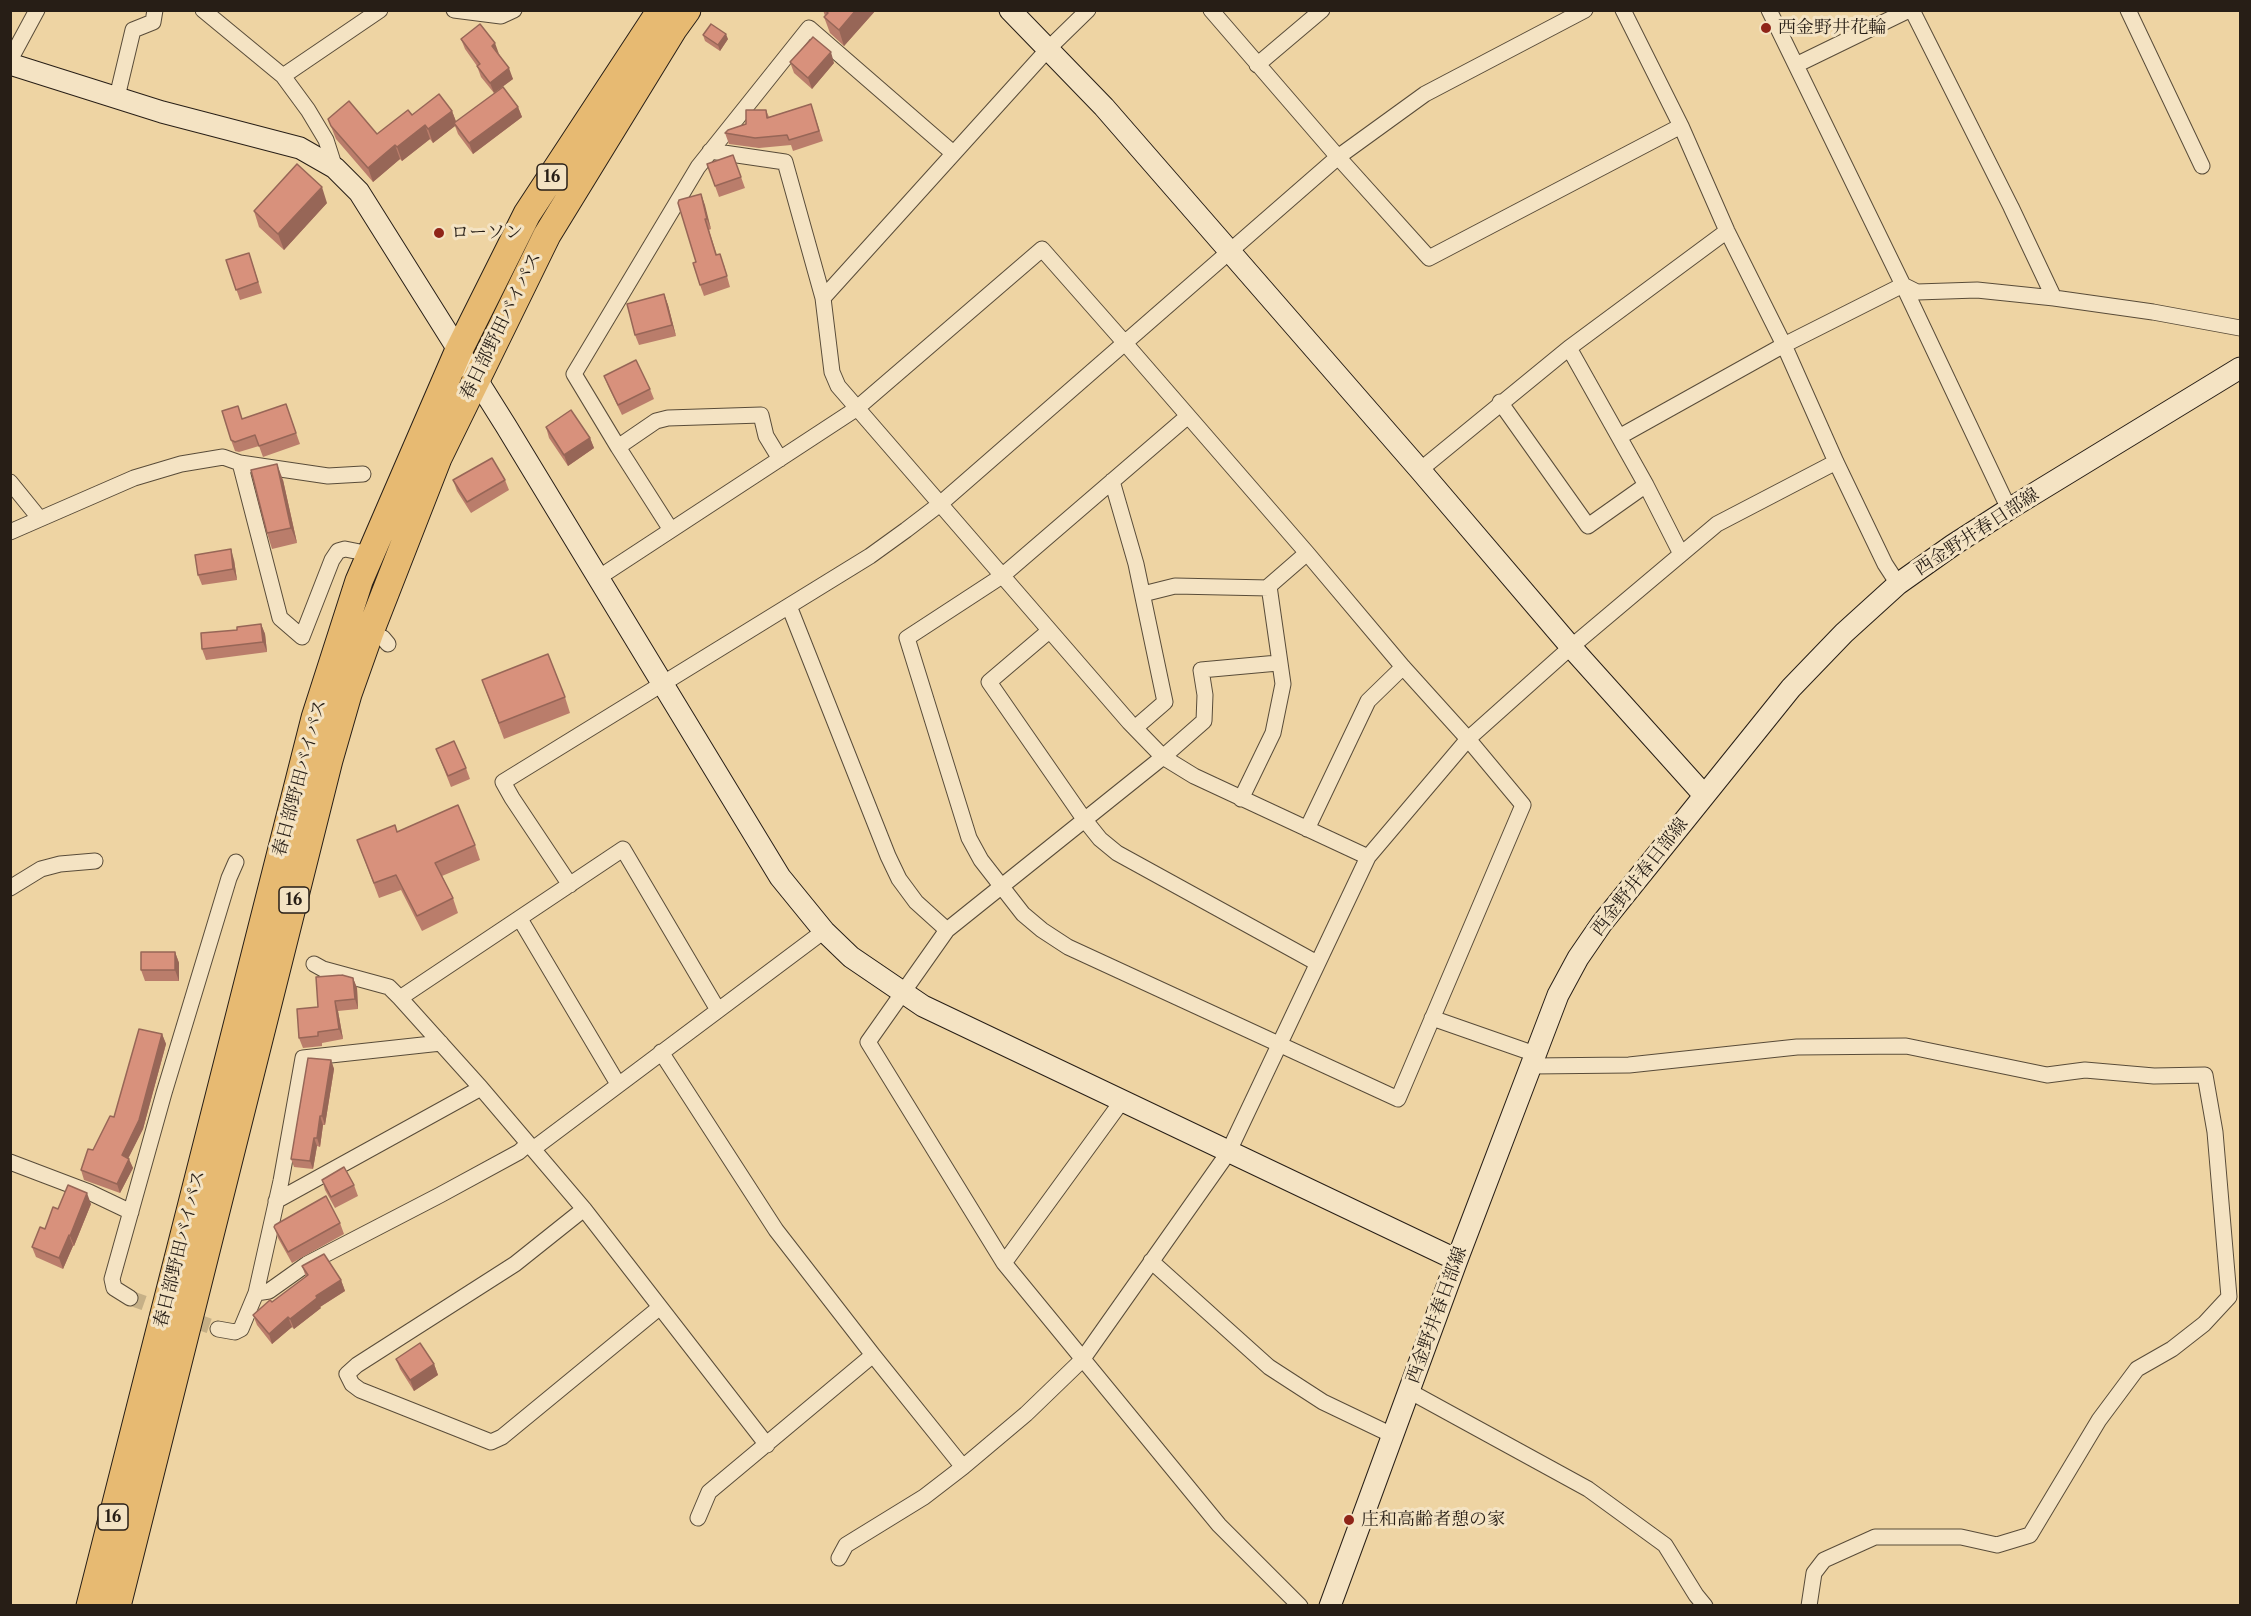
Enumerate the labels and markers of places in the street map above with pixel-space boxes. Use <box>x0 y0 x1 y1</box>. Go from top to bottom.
place label: 西金野井花輪 <box>1778 17 1886 39</box>
marker: 西金野井花輪 <box>1759 21 1773 35</box>
place label: ローソン <box>451 222 523 244</box>
marker: ローソン <box>432 226 446 240</box>
place label: 庄和高齢者憩の家 <box>1361 1509 1505 1531</box>
marker: 庄和高齢者憩の家 <box>1342 1513 1356 1527</box>

